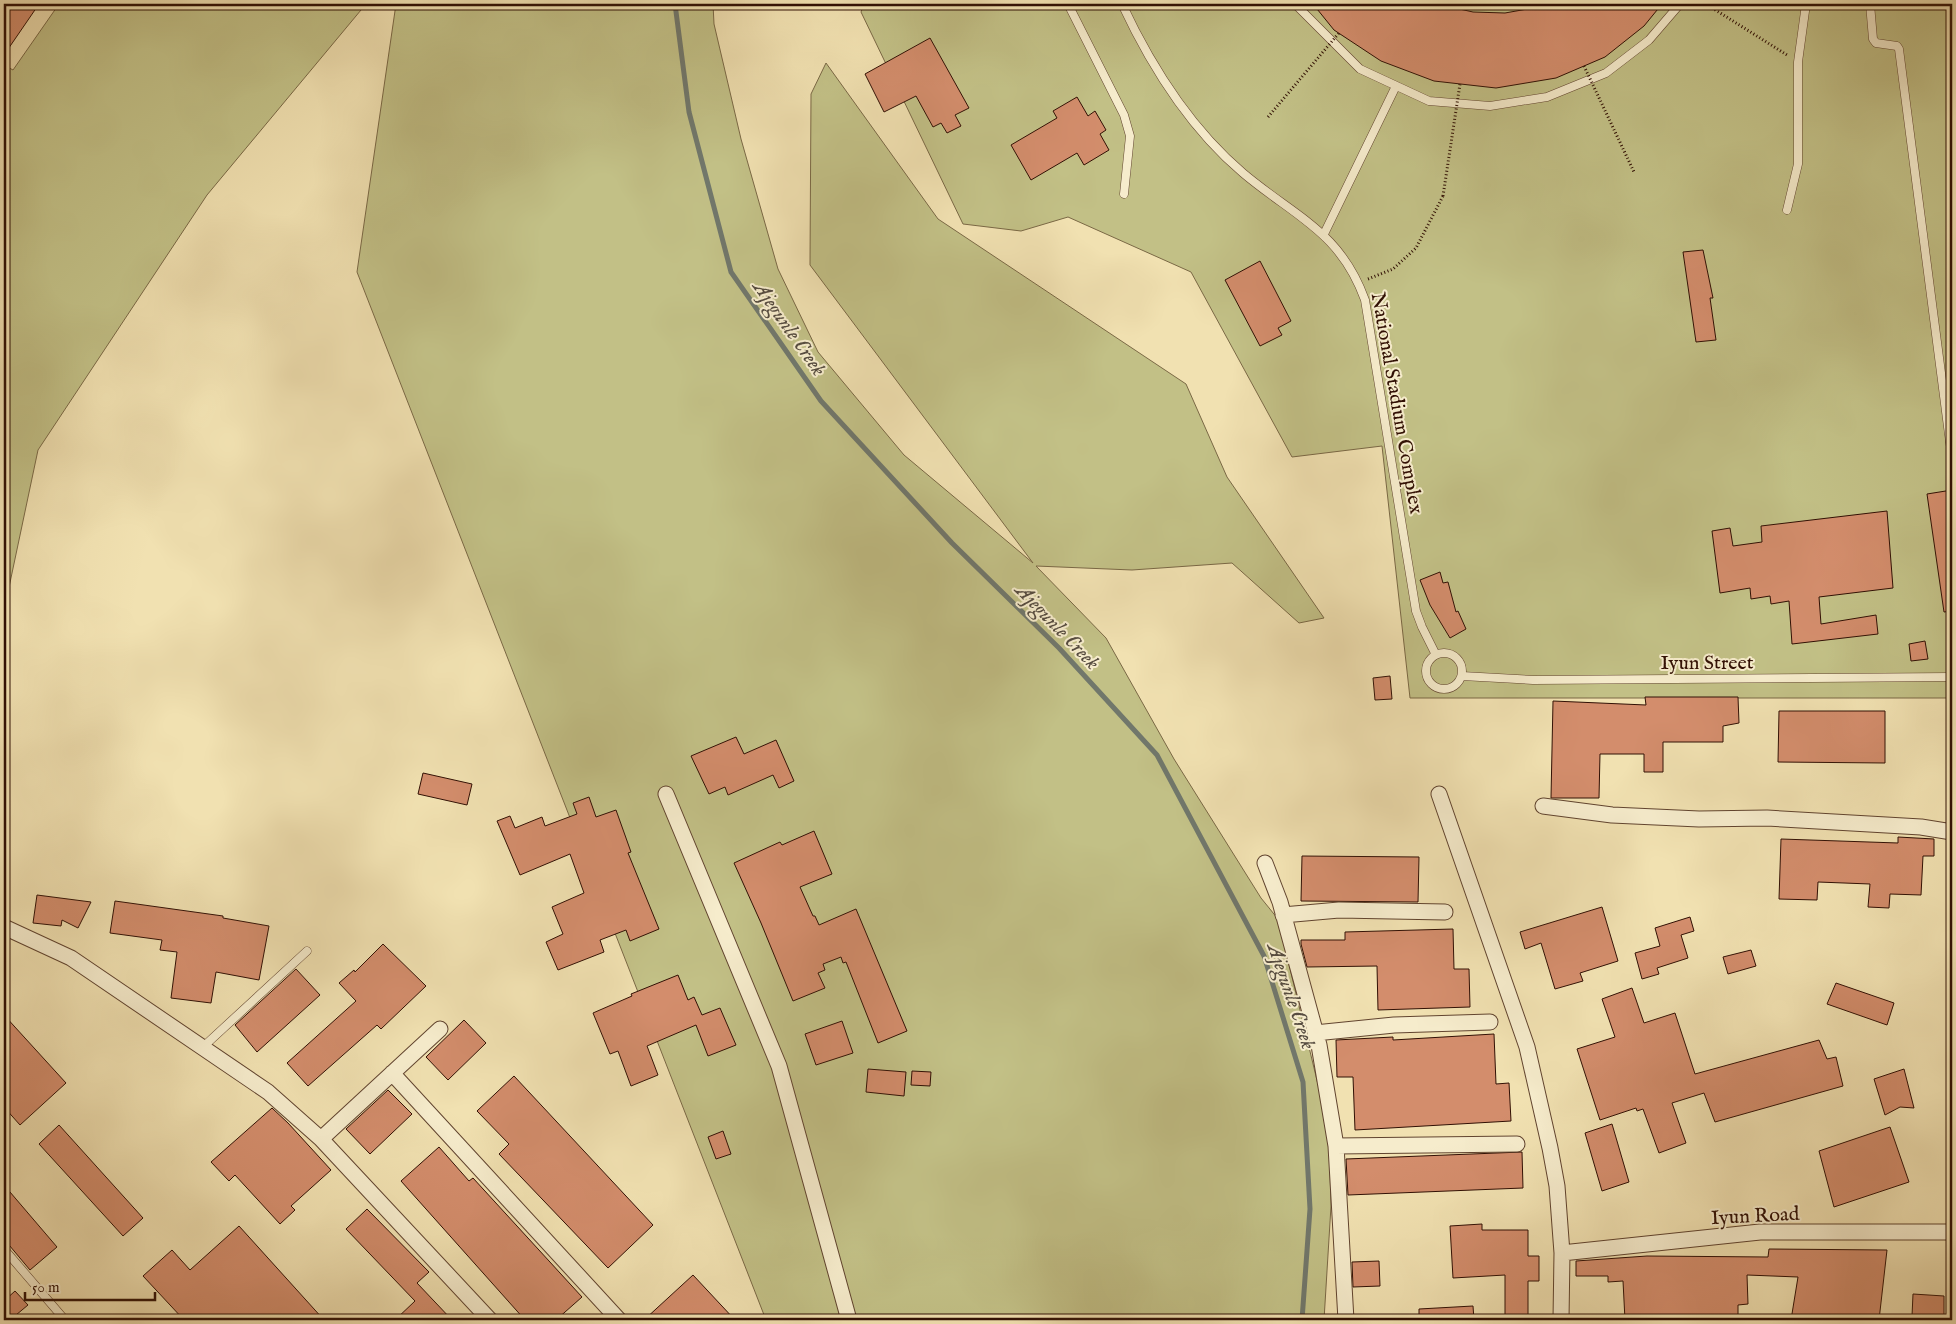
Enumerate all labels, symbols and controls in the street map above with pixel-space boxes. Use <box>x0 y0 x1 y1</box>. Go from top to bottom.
water label: Ajegunle Creek <box>745 274 832 382</box>
street label: National Stadium Complex <box>1365 290 1428 516</box>
water label: Ajegunle Creek <box>1008 577 1105 676</box>
street label: Iyun Street <box>1660 651 1754 676</box>
water label: Ajegunle Creek <box>1259 938 1321 1054</box>
street label: Iyun Road <box>1710 1202 1800 1231</box>
scale bar <box>25 1269 155 1301</box>
text: 50 m <box>32 1278 60 1297</box>

